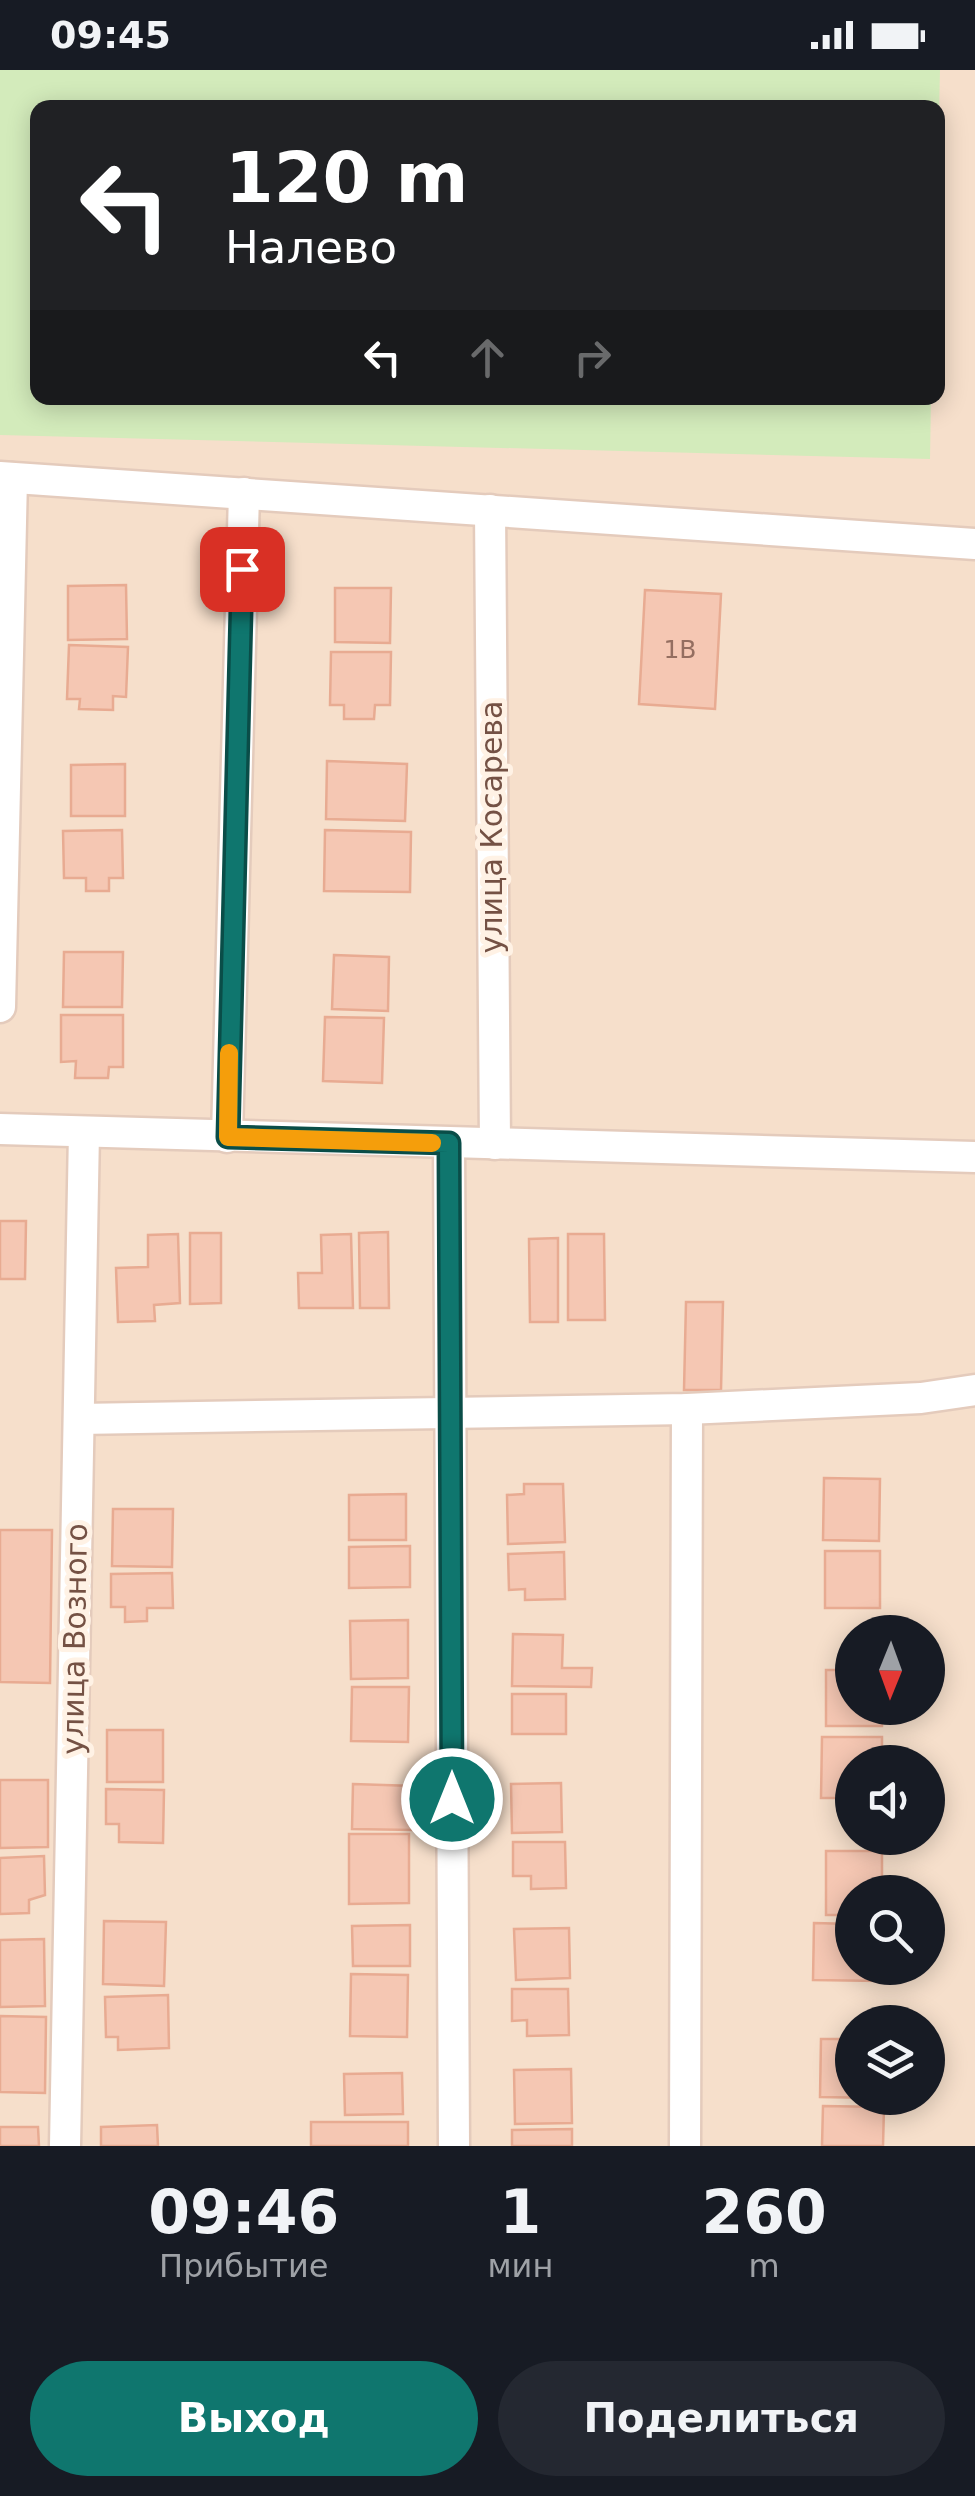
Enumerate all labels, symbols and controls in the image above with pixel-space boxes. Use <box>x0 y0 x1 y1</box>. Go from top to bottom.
text: 09:45 <box>50 13 171 57</box>
text: 120 m <box>225 137 468 219</box>
icon: left <box>60 140 190 270</box>
text: Налево <box>225 221 397 274</box>
icon: left <box>355 330 410 385</box>
icon: ahead <box>460 330 515 385</box>
icon: right <box>565 330 620 385</box>
pin <box>200 527 285 612</box>
icon: arrive <box>215 542 270 597</box>
house number: 1В <box>663 635 697 664</box>
street label: улица Косарева <box>474 701 509 953</box>
street label: улица Возного <box>55 1523 94 1755</box>
north arrow <box>835 1615 945 1725</box>
map controls <box>835 1615 945 2115</box>
button: sound <box>835 1745 945 1855</box>
position arrow <box>400 1747 504 1851</box>
button: search <box>835 1875 945 1985</box>
button: layers <box>835 2005 945 2115</box>
text: 09:46 <box>148 2177 339 2247</box>
text: 1 <box>499 2177 541 2247</box>
text: 260 <box>702 2177 827 2247</box>
text: Прибытие <box>159 2247 328 2285</box>
text: мин <box>487 2247 553 2285</box>
text: m <box>749 2247 780 2285</box>
button: Выход <box>30 2361 478 2476</box>
button: Поделиться <box>498 2361 945 2476</box>

